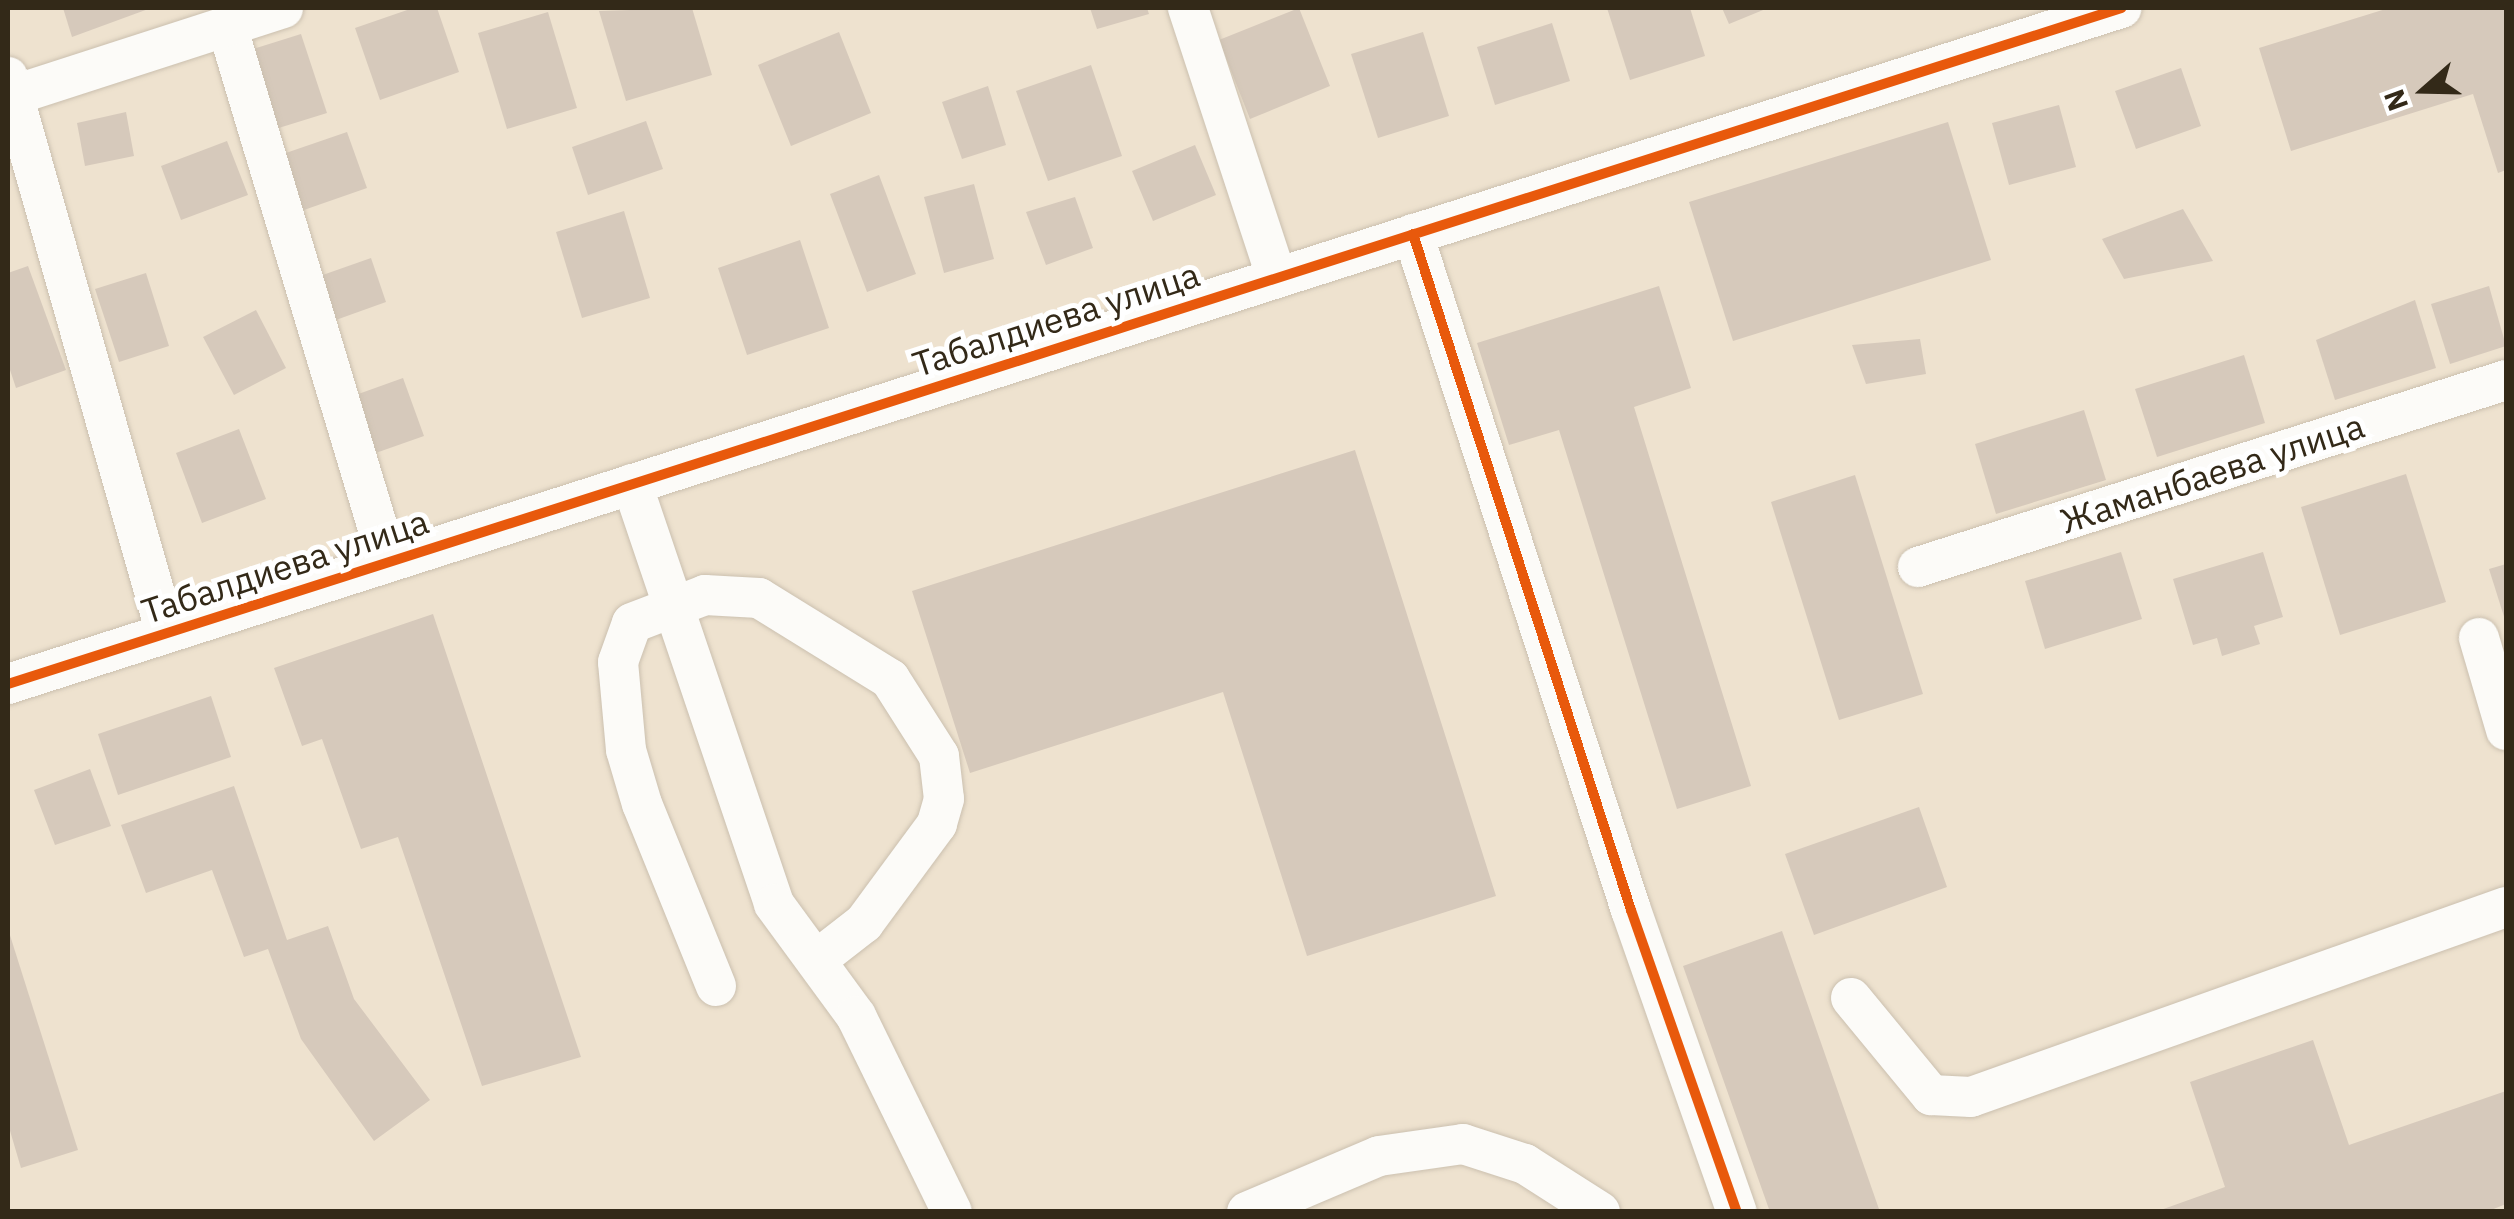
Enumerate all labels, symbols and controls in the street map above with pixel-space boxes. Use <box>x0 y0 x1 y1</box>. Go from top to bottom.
north arrow <box>2374 40 2474 140</box>
text: N <box>2374 85 2416 116</box>
street label: Табалдиева улица <box>907 253 1205 385</box>
street label: Жаманбаева улица <box>2055 404 2369 542</box>
street label: Табалдиева улица <box>136 500 434 632</box>

